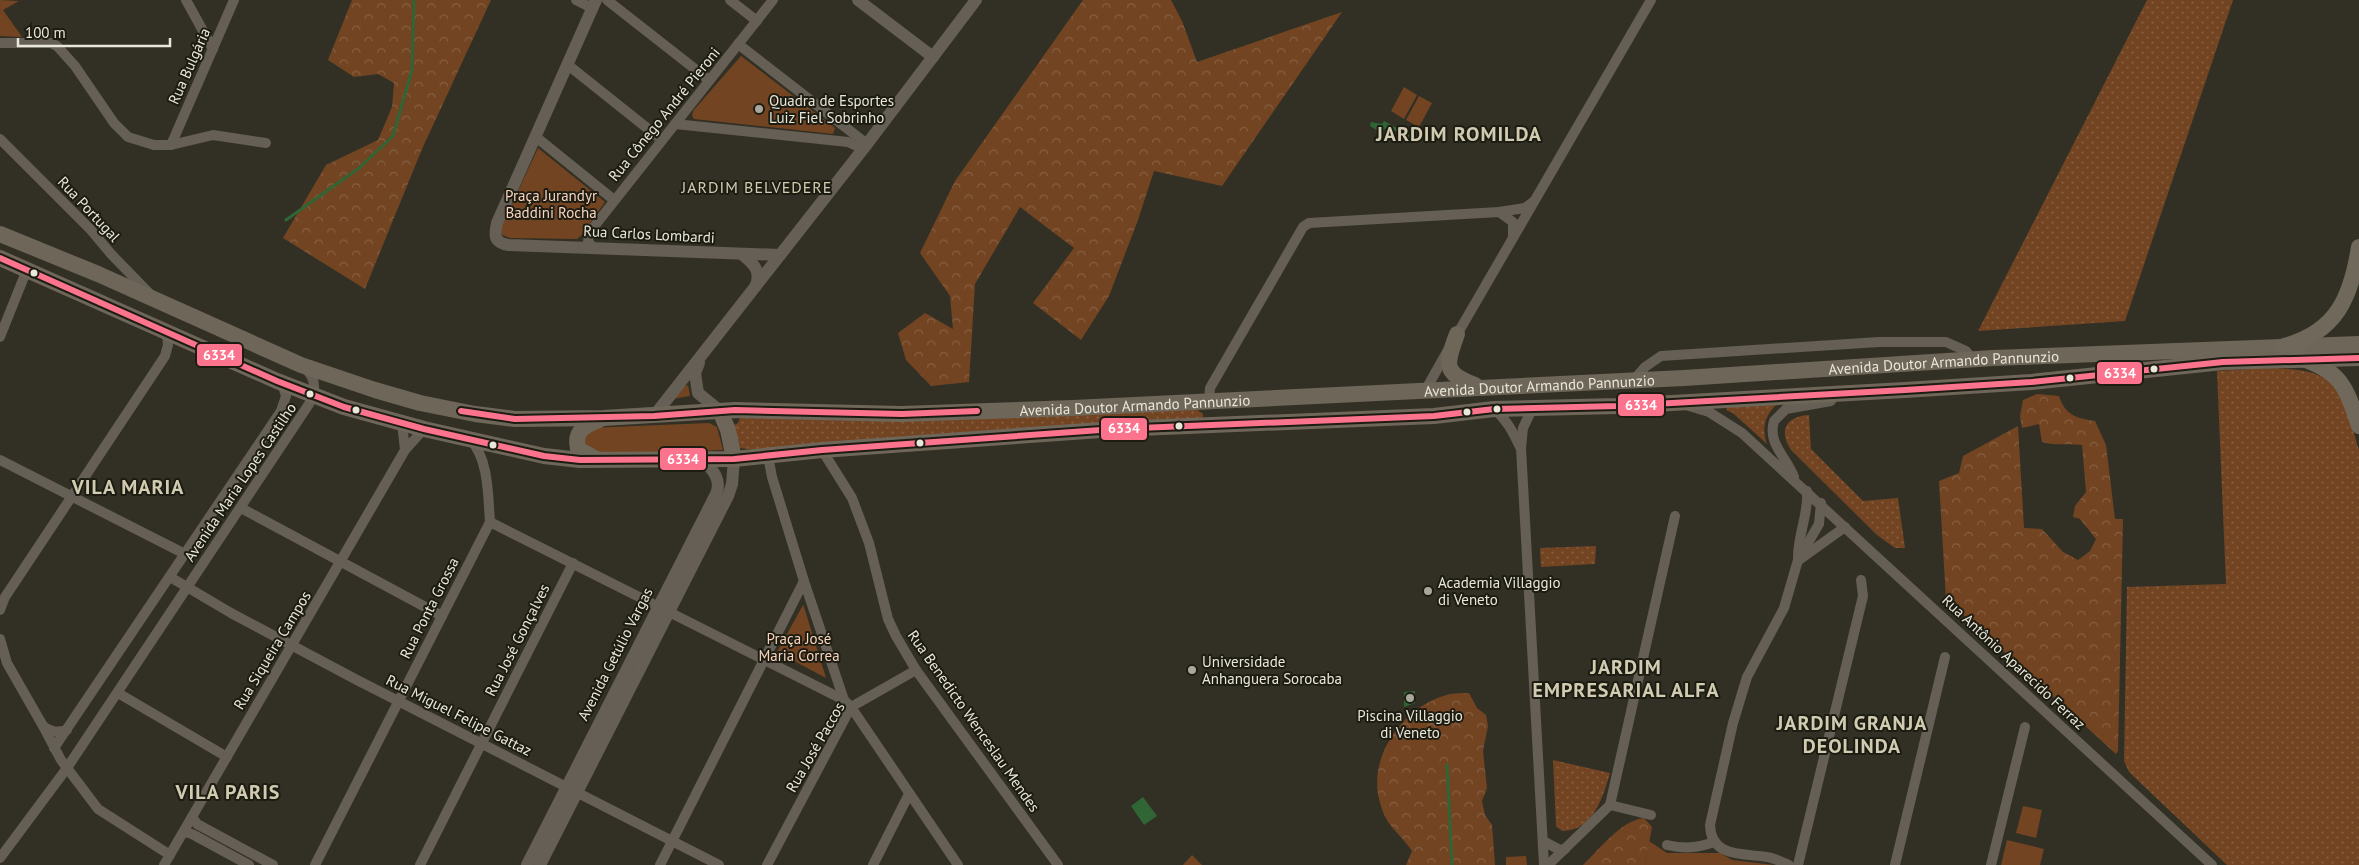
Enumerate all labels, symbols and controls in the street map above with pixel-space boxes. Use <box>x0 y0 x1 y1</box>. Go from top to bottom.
scale bar <box>18 15 170 47</box>
text: 100 m <box>25 23 66 42</box>
street label: Rua Bulgária <box>164 25 214 107</box>
street label: Rua Cônego André Pieroni <box>604 43 724 185</box>
place label: Quadra de Esportes Luiz Fiel Sobrinho <box>769 91 894 127</box>
marker: Quadra de Esportes Luiz Fiel Sobrinho <box>753 103 765 115</box>
district label: JARDIM ROMILDA <box>1375 121 1542 147</box>
street label: Rua Portugal <box>54 172 125 246</box>
district label: JARDIM BELVEDERE <box>681 177 832 197</box>
park label: Praça Jurandyr Baddini Rocha <box>505 186 597 222</box>
street label: Rua Carlos Lombardi <box>583 221 715 247</box>
unlabelled marker <box>29 268 39 278</box>
line badge: 6334 <box>196 343 243 367</box>
text: 6334 <box>203 346 235 364</box>
street label: Avenida Doutor Armando Pannunzio <box>1828 346 2059 378</box>
line badge: 6334 <box>2096 361 2143 385</box>
text: 6334 <box>2104 364 2136 382</box>
unlabelled marker <box>2149 364 2159 374</box>
street label: Avenida Doutor Armando Pannunzio <box>1424 370 1655 400</box>
unlabelled marker <box>2065 373 2075 383</box>
unlabelled marker <box>305 389 315 399</box>
street label: Avenida Doutor Armando Pannunzio <box>1019 390 1251 419</box>
line badge: 6334 <box>1617 393 1665 417</box>
text: 6334 <box>1625 396 1657 414</box>
street label: Avenida Maria Lopes Castilho <box>180 399 300 565</box>
unlabelled marker <box>1492 404 1502 414</box>
unlabelled marker <box>351 405 361 415</box>
unlabelled marker <box>1462 407 1472 417</box>
line badge: 6334 <box>1100 417 1148 441</box>
text: 6334 <box>1108 419 1140 437</box>
unlabelled marker <box>1174 421 1184 431</box>
unlabelled marker <box>915 438 925 448</box>
unlabelled marker <box>488 440 498 450</box>
line badge: 6334 <box>659 447 707 471</box>
text: 6334 <box>667 450 699 468</box>
district label: VILA MARIA <box>71 474 184 500</box>
street label: Rua Ponta Grossa <box>395 554 463 662</box>
place label: Academia Villaggio di Veneto <box>1438 573 1561 609</box>
street label: Rua José Gonçalves <box>480 581 554 699</box>
street label: Avenida Getúlio Vargas <box>573 584 657 724</box>
marker: Academia Villaggio di Veneto <box>1422 585 1434 597</box>
street label: Rua Siqueira Campos <box>229 587 315 713</box>
street label: Rua Antônio Aparecido Ferraz <box>1938 591 2090 733</box>
street label: Rua Benedicto Wenceslau Mendes <box>904 626 1044 816</box>
park label: Praça José Maria Correa <box>758 629 840 665</box>
place label: Universidade Anhanguera Sorocaba <box>1202 652 1342 688</box>
district label: JARDIM EMPRESARIAL ALFA <box>1532 654 1720 703</box>
marker: Universidade Anhanguera Sorocaba <box>1186 664 1198 676</box>
street label: Rua Miguel Felipe Gattaz <box>383 670 535 760</box>
marker: Piscina Villaggio di Veneto <box>1404 692 1416 704</box>
street label: Rua José Paccos <box>781 698 849 796</box>
place label: Piscina Villaggio di Veneto <box>1357 706 1463 742</box>
district label: JARDIM GRANJA DEOLINDA <box>1776 710 1927 759</box>
district label: VILA PARIS <box>175 779 280 805</box>

